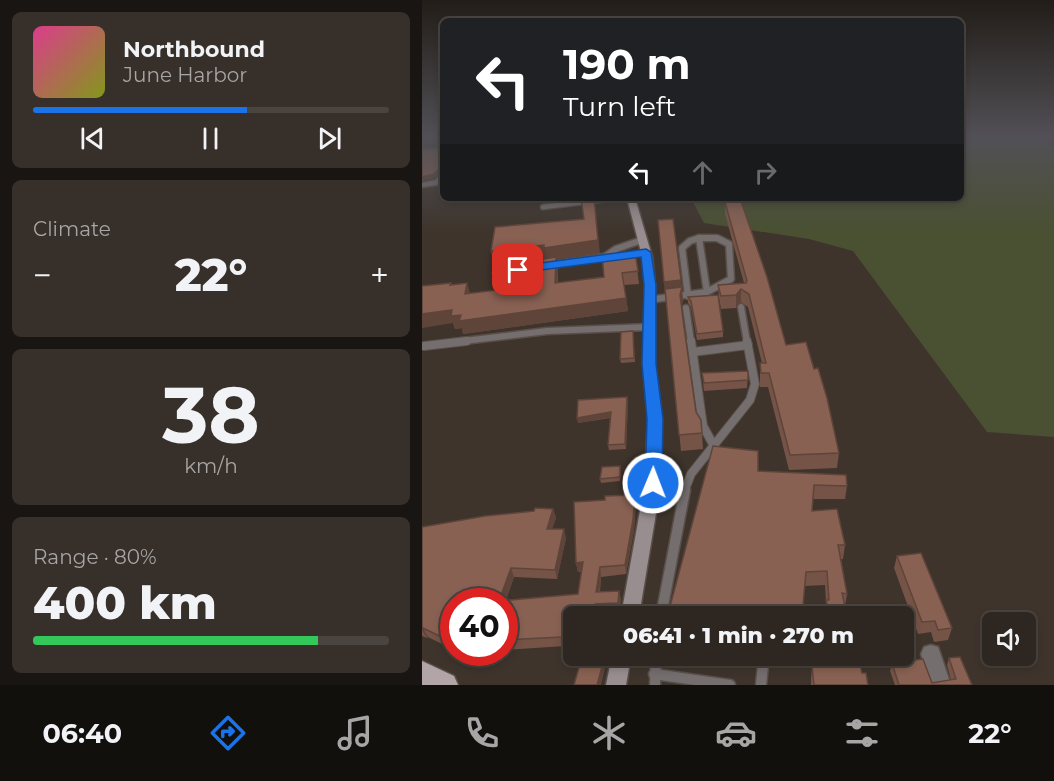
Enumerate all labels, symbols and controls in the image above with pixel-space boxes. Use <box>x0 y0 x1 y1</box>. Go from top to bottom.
text: Northbound <box>123 36 265 63</box>
text: 190 m <box>563 38 691 90</box>
icon: left <box>464 42 542 120</box>
text: June Harbor <box>123 63 247 87</box>
text: Turn left <box>563 90 676 123</box>
icon: previous <box>76 122 109 155</box>
icon: pause <box>194 122 227 155</box>
icon: next <box>313 122 346 155</box>
icon: left <box>623 156 656 189</box>
icon: ahead <box>686 156 719 189</box>
icon: right <box>749 156 782 189</box>
text: Climate <box>33 217 111 241</box>
pin <box>492 244 543 295</box>
text: 22° <box>175 247 247 302</box>
icon: arrive <box>501 253 534 286</box>
text: − <box>33 255 52 295</box>
text: + <box>370 255 389 295</box>
text: 38 <box>162 367 260 463</box>
position arrow <box>621 451 685 515</box>
text: km/h <box>184 454 238 478</box>
text: Range · 80% <box>33 545 157 569</box>
text: 400 km <box>33 575 217 630</box>
speed limit sign: 40 <box>440 588 518 666</box>
map controls <box>982 612 1036 666</box>
button: sound <box>982 612 1036 666</box>
text: 06:41 · 1 min · 270 m <box>623 622 854 649</box>
icon: directions <box>207 712 249 754</box>
icon: music <box>334 712 376 754</box>
icon: phone <box>461 712 503 754</box>
icon: climate <box>588 712 630 754</box>
icon: car <box>715 712 757 754</box>
icon: filters <box>841 712 883 754</box>
text: 06:40 <box>42 717 122 750</box>
text: 22° <box>968 717 1012 750</box>

